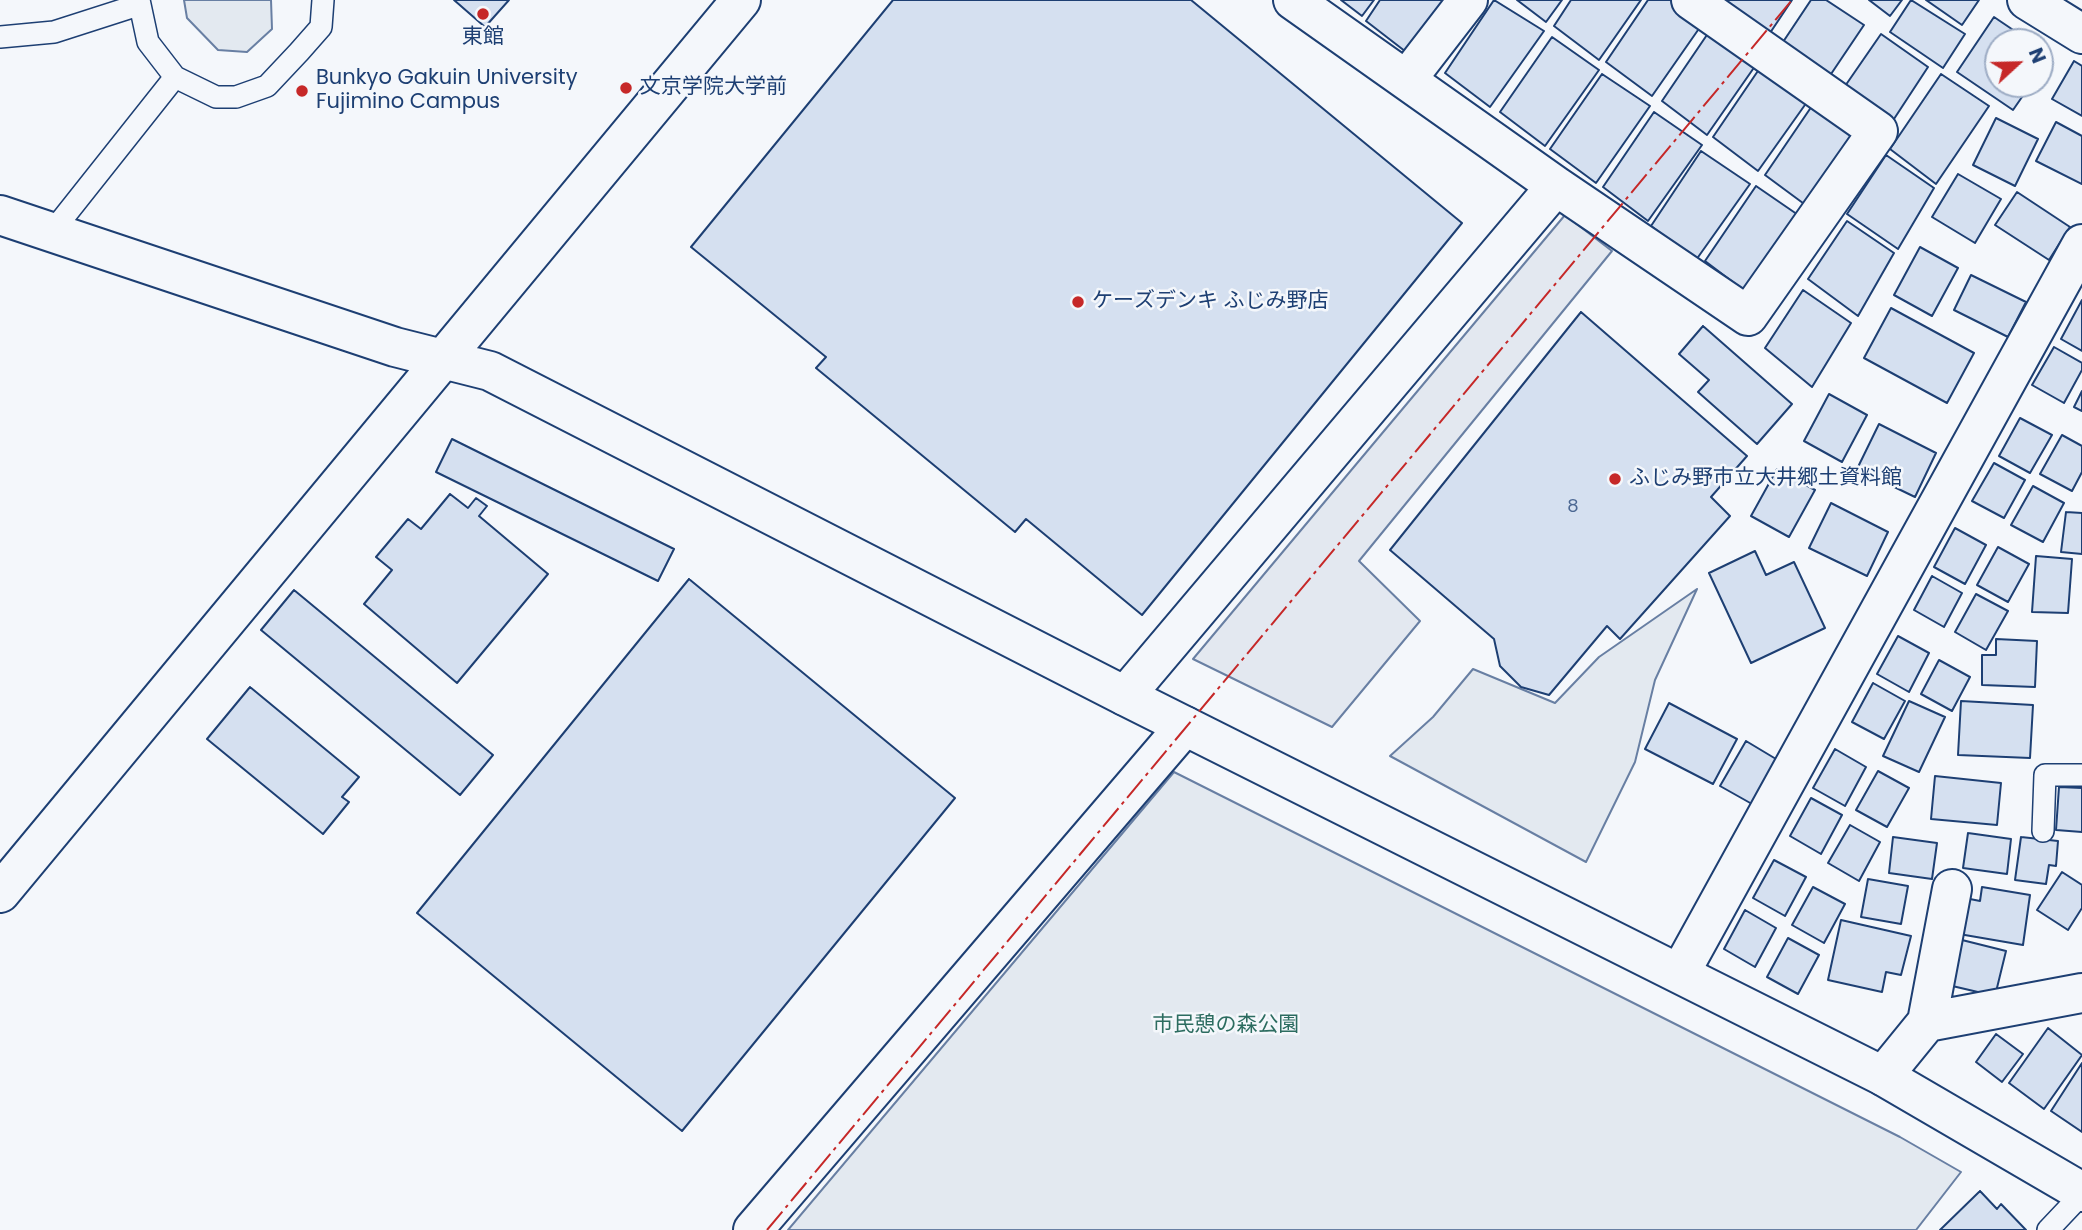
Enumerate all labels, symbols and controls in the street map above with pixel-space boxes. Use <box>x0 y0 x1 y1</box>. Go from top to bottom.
marker: 東館 <box>475 6 491 22</box>
place label: 東館 <box>462 25 504 51</box>
north arrow <box>1984 28 2054 98</box>
text: N <box>2022 44 2052 67</box>
place label: Bunkyo Gakuin University Fujimino Campus <box>316 66 577 116</box>
place label: 文京学院大学前 <box>640 75 787 101</box>
marker: 文京学院大学前 <box>618 80 634 96</box>
marker: Bunkyo Gakuin University Fujimino Campus <box>294 83 310 99</box>
place label: ケーズデンキ ふじみ野店 <box>1092 289 1329 315</box>
marker: ケーズデンキ ふじみ野店 <box>1070 294 1086 310</box>
place label: ふじみ野市立大井郷土資料館 <box>1629 466 1902 492</box>
marker: ふじみ野市立大井郷土資料館 <box>1607 471 1623 487</box>
house number: 8 <box>1567 496 1579 518</box>
park label: 市民憩の森公園 <box>1153 1013 1299 1039</box>

